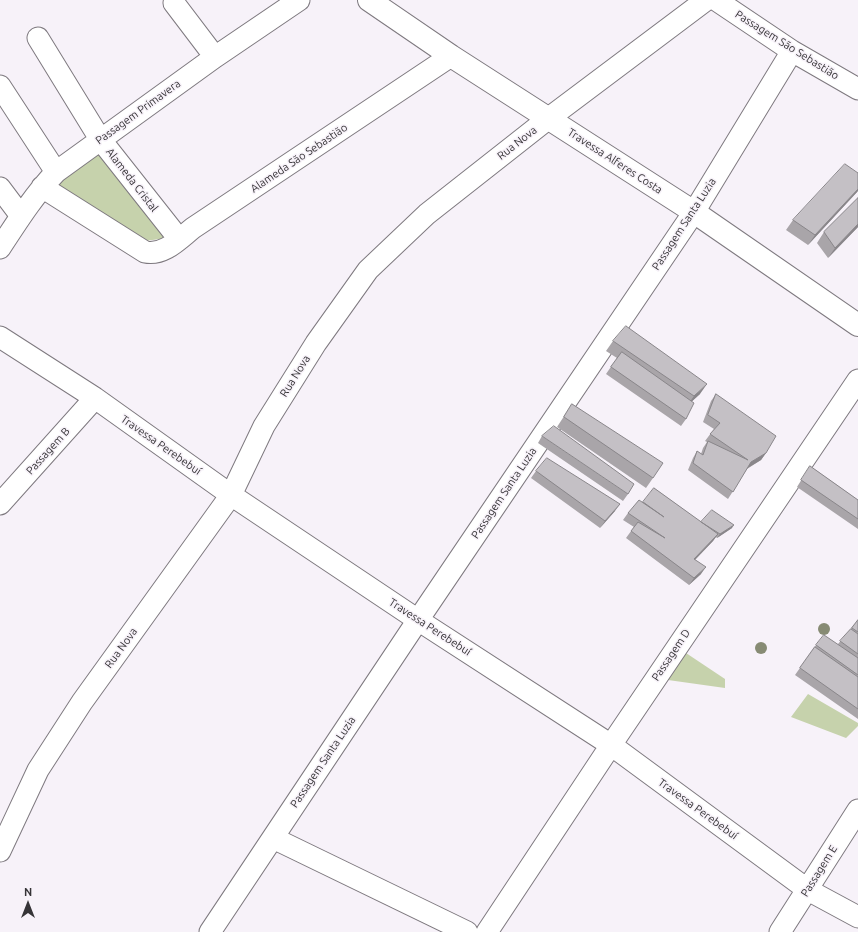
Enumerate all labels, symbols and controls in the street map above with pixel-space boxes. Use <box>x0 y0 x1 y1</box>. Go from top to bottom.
street label: Passagem São Sebastião <box>733 8 841 82</box>
street label: Passagem Primavera <box>93 77 183 147</box>
street label: Alameda São Sebastião <box>248 121 350 195</box>
street label: Rua Nova <box>495 123 539 163</box>
street label: Travessa Alferes Costa <box>565 125 665 197</box>
street label: Alameda Cristal <box>103 146 161 214</box>
street label: Passagem Santa Luzia <box>649 175 719 273</box>
street label: Rua Nova <box>277 353 313 399</box>
street label: Travessa Perebebuí <box>118 412 204 478</box>
street label: Passagem B <box>23 425 73 477</box>
street label: Passagem Santa Luzia <box>469 445 539 541</box>
street label: Travessa Perebebuí <box>386 596 474 658</box>
street label: Rua Nova <box>102 625 140 671</box>
street label: Passagem D <box>649 627 693 683</box>
street label: Passagem Santa Luzia <box>288 714 358 810</box>
street label: Travessa Perebebuí <box>656 776 740 842</box>
street label: Passagem E <box>798 843 840 899</box>
north arrow <box>8 884 48 924</box>
text: N <box>24 886 32 898</box>

